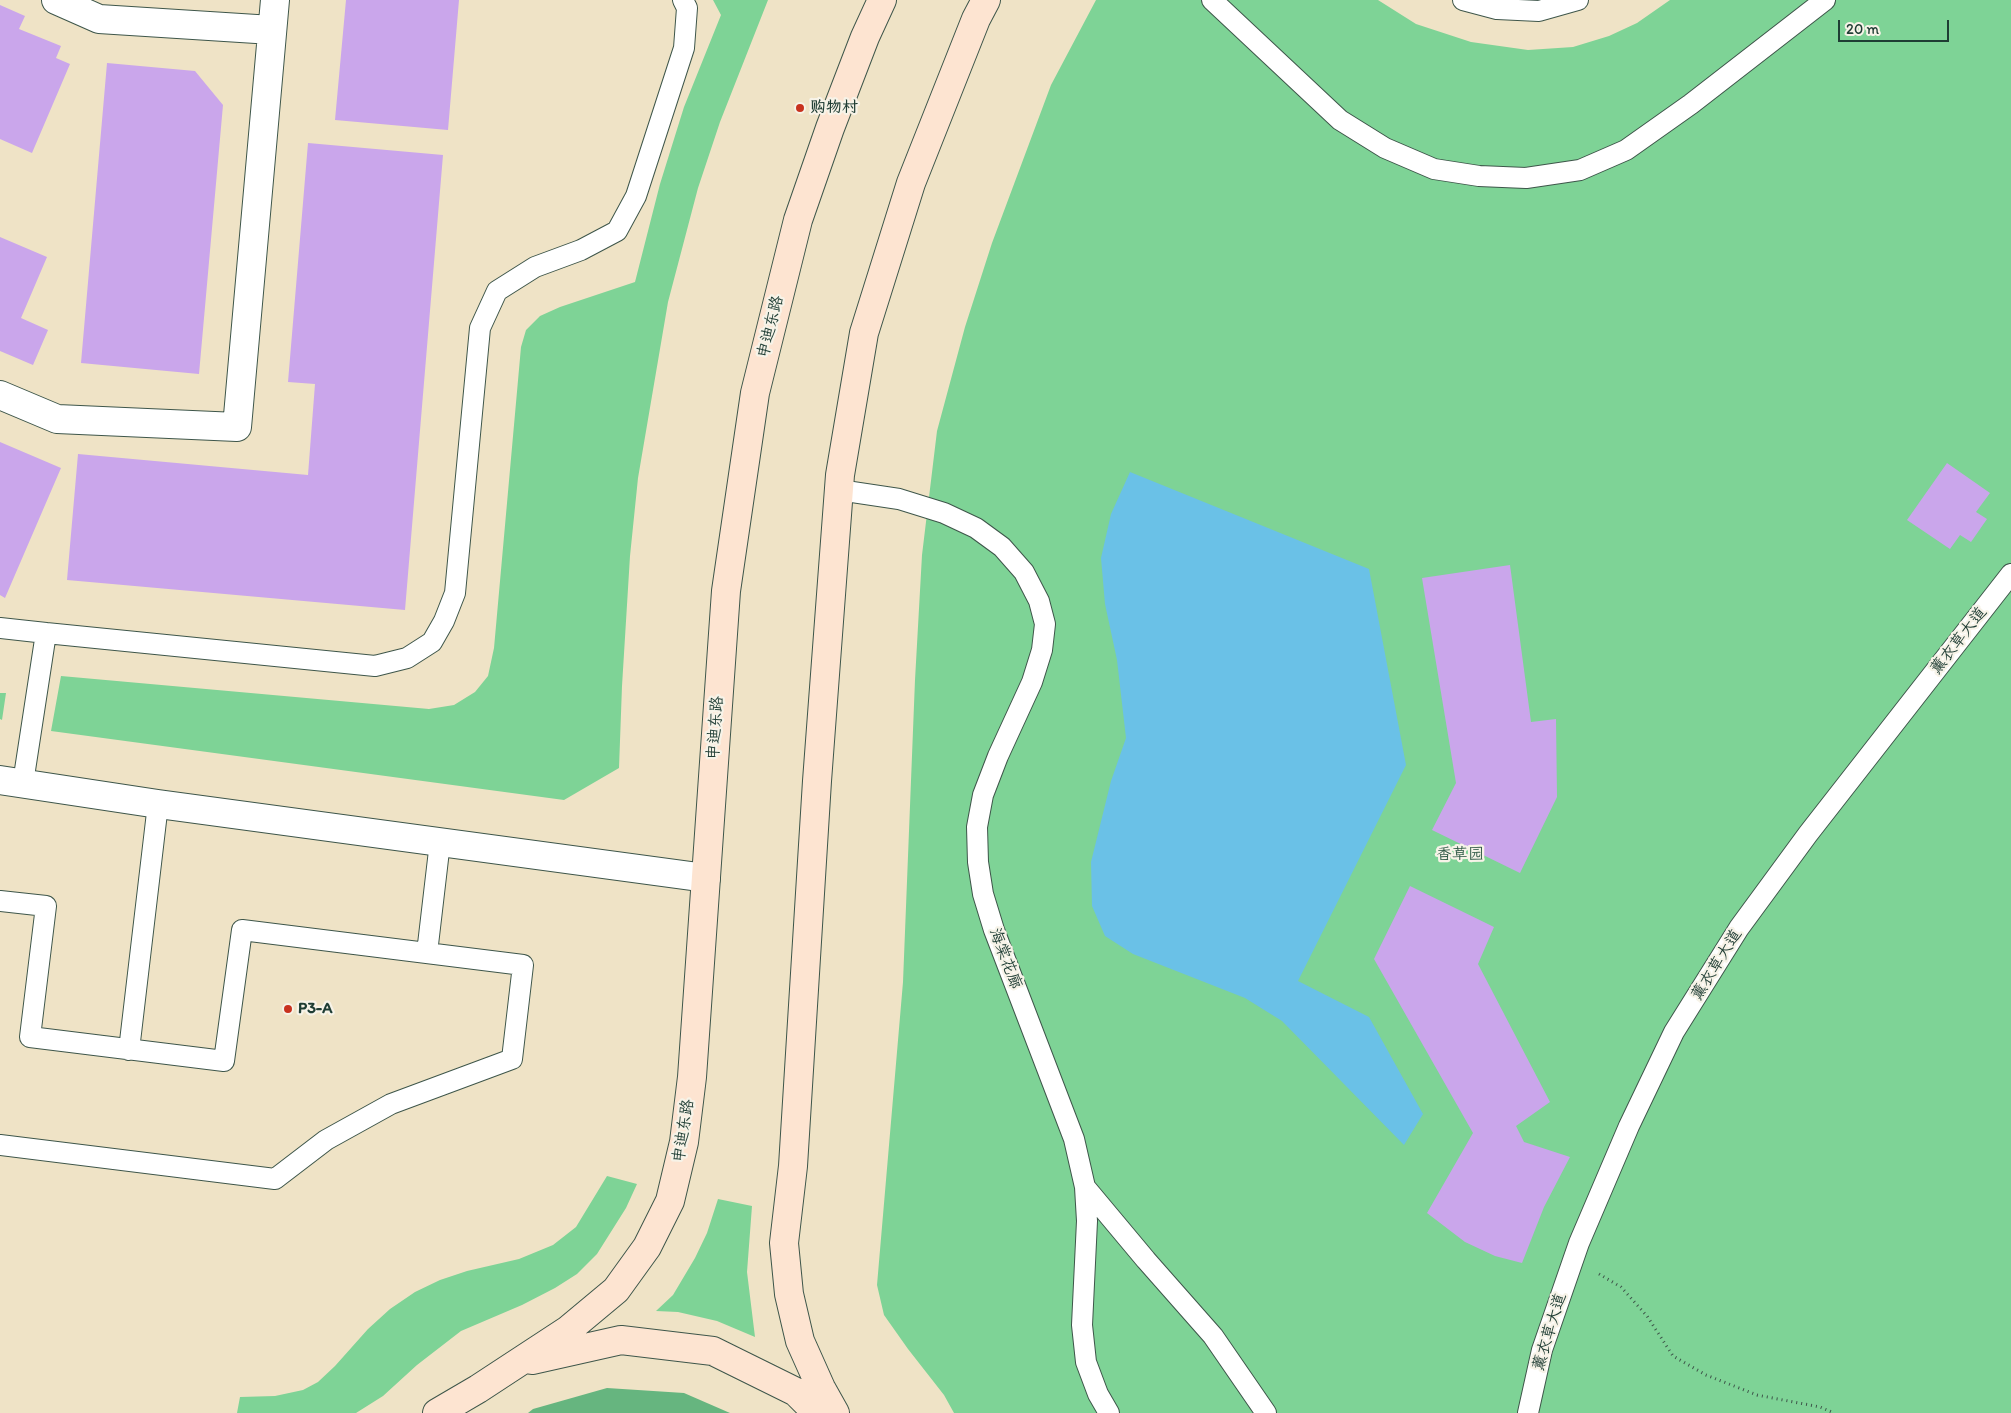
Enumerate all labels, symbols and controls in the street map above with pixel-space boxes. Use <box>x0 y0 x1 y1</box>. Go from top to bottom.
scale bar <box>1841 10 1952 42</box>
text: 20 m <box>1846 20 1879 38</box>
place label: 购物村 <box>810 98 858 118</box>
marker: 购物村 <box>794 102 806 114</box>
street label: 申迪东路 <box>754 294 788 360</box>
street label: 薰衣草大道 <box>1927 604 1991 678</box>
street label: 申迪东路 <box>704 695 728 761</box>
park label: 香草园 <box>1436 845 1484 865</box>
street label: 海棠花廊 <box>985 926 1025 992</box>
street label: 薰衣草大道 <box>1688 926 1746 1004</box>
place label: P3-A <box>298 999 333 1019</box>
marker: P3-A <box>282 1003 294 1015</box>
street label: 申迪东路 <box>670 1098 698 1164</box>
street label: 薰衣草大道 <box>1529 1291 1571 1373</box>

